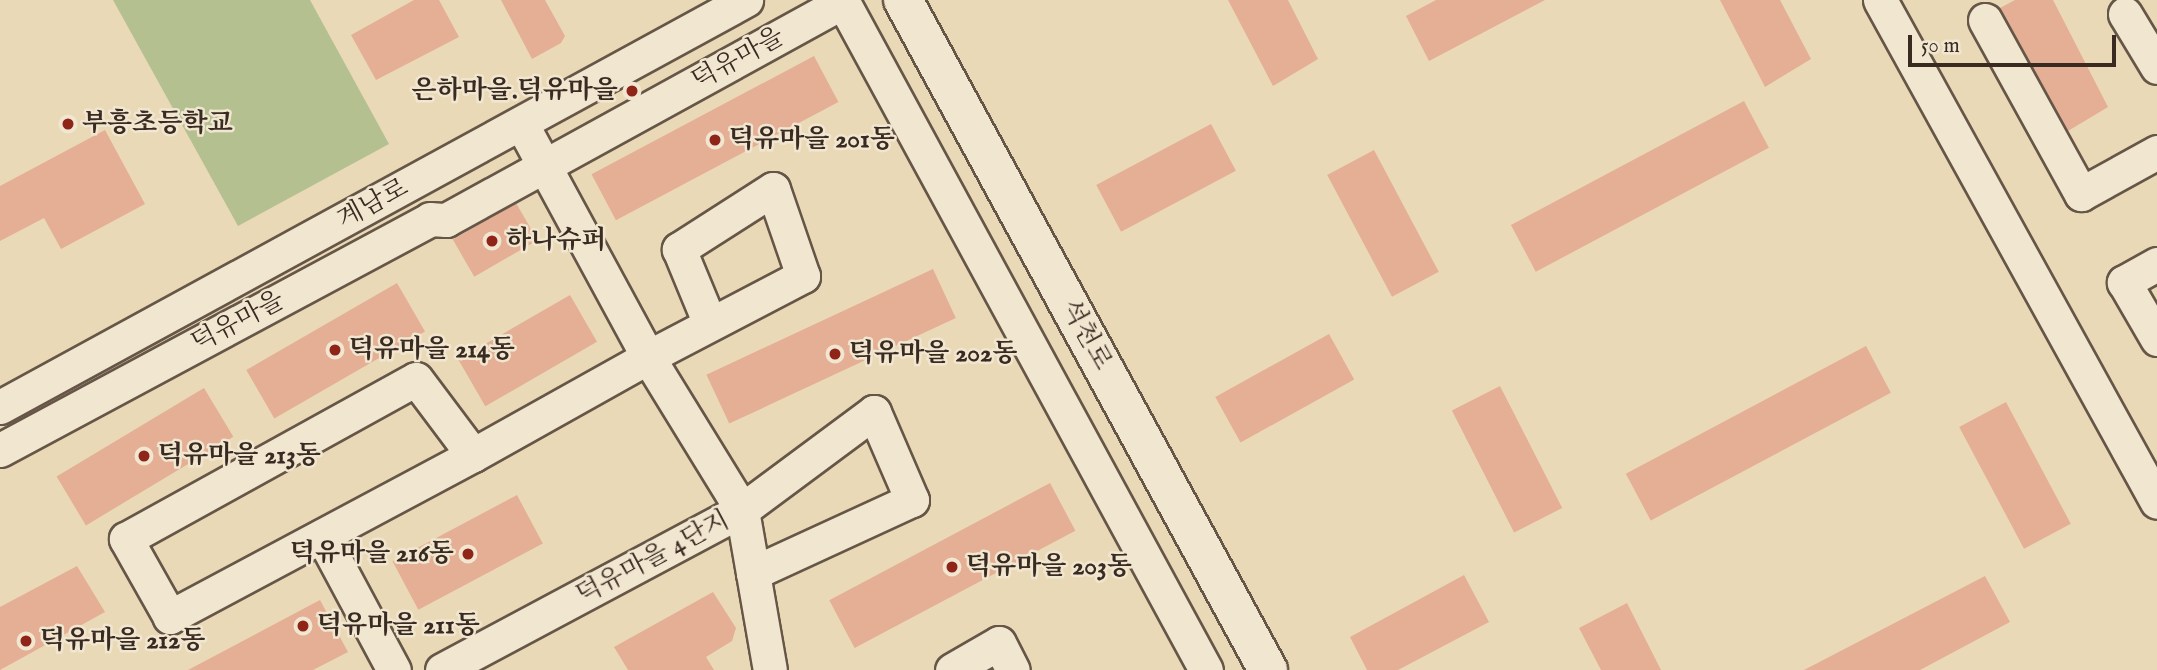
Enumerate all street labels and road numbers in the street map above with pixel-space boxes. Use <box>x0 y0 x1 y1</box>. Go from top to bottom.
street label: 덕유마을 <box>687 21 789 97</box>
street label: 계남로 <box>332 173 414 235</box>
street label: 덕유마을 <box>186 285 290 359</box>
street label: 석천로 <box>1054 294 1118 376</box>
street label: 덕유마을 4단지 <box>571 505 735 611</box>

